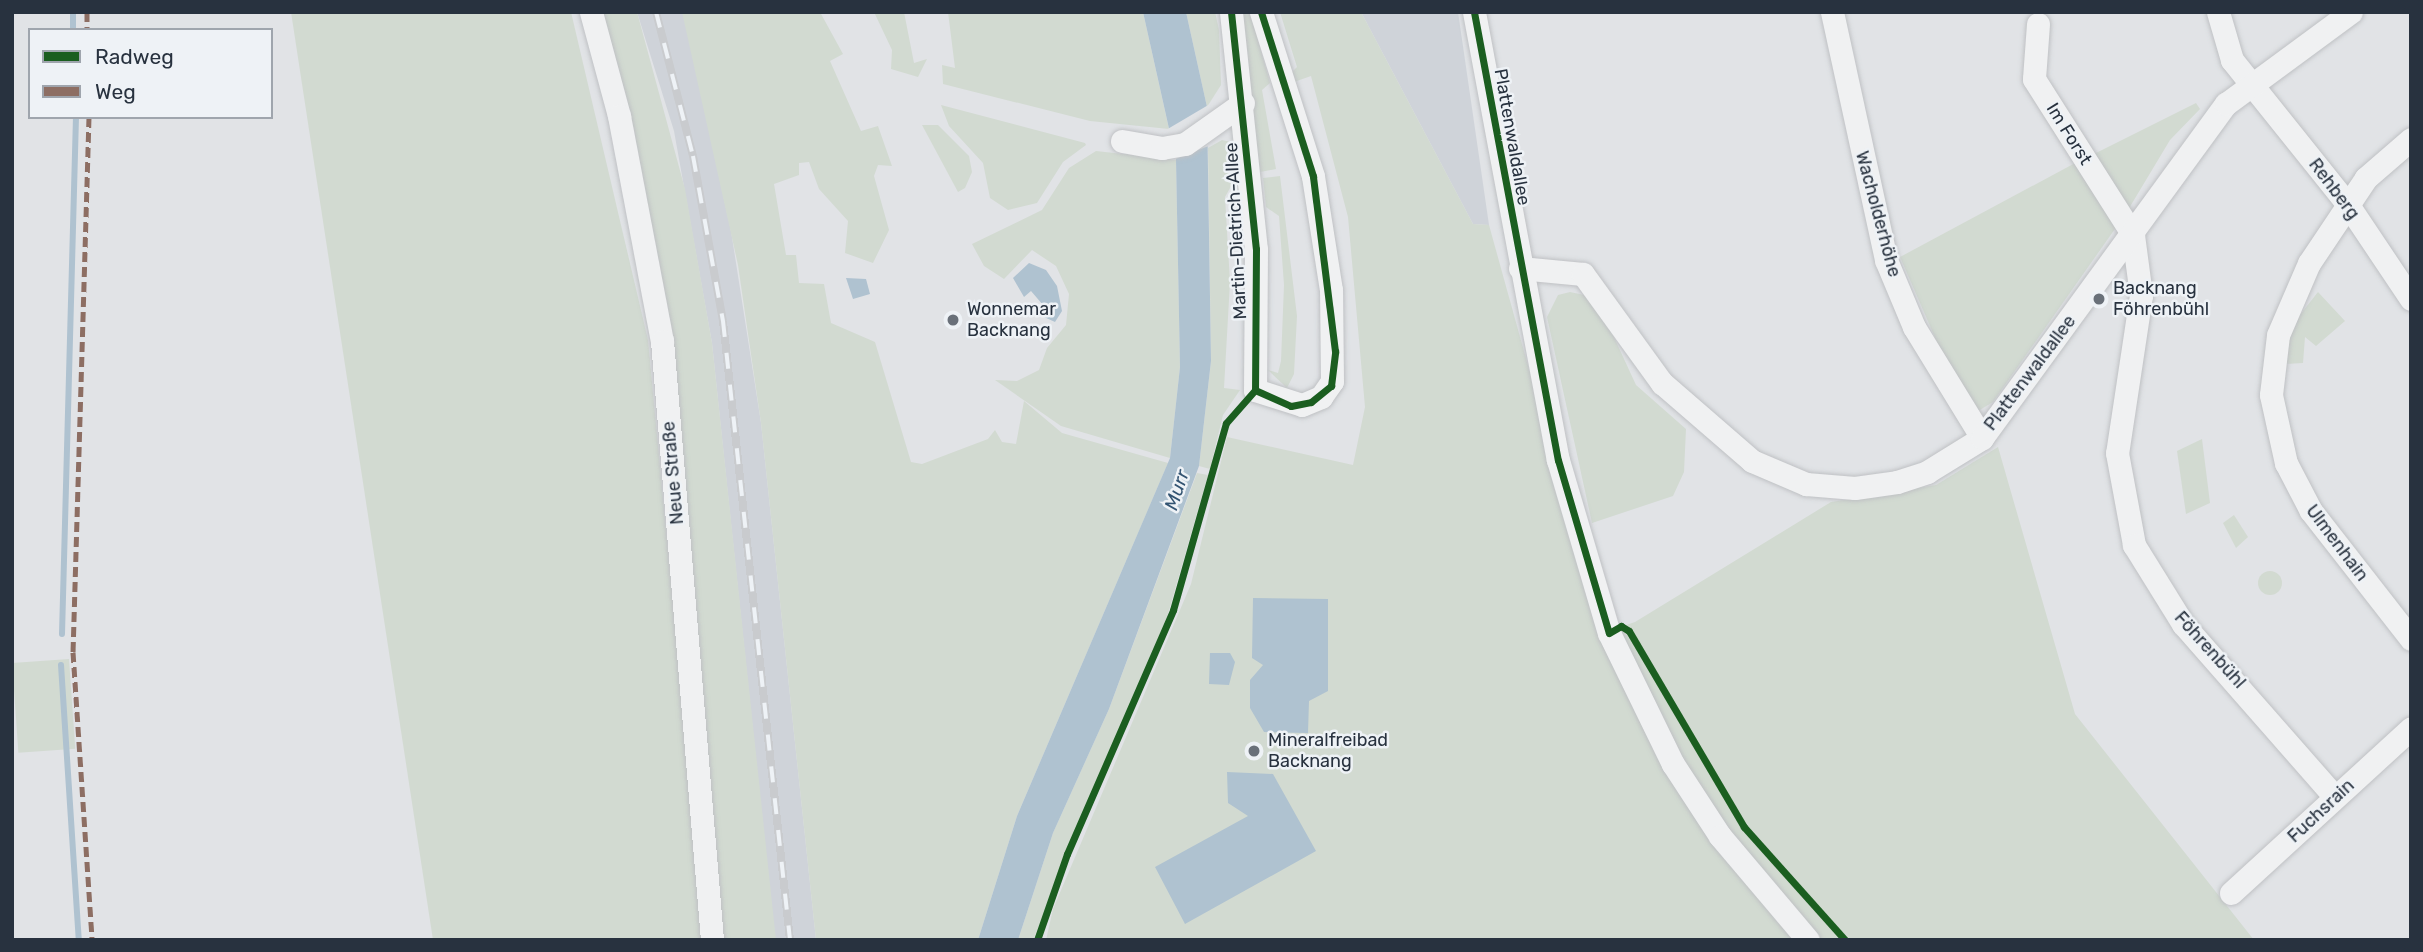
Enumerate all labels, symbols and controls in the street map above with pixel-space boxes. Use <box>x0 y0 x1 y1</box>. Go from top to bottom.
legend <box>28 28 273 119</box>
text: Radweg <box>95 44 174 69</box>
street label: Plattenwaldallee <box>1489 67 1535 207</box>
text: Weg <box>95 79 136 104</box>
street label: Im Forst <box>2042 99 2096 169</box>
street label: Martin-Dietrich-Allee <box>1221 142 1251 320</box>
street label: Wacholderhöhe <box>1851 149 1905 279</box>
street label: Rehberg <box>2304 154 2364 224</box>
place label: Backnang Föhrenbühl <box>2113 278 2209 320</box>
marker: Backnang Föhrenbühl <box>2091 291 2107 307</box>
place label: Wonnemar Backnang <box>967 299 1056 342</box>
street label: Plattenwaldallee <box>1980 311 2080 435</box>
marker: Wonnemar Backnang <box>945 312 961 328</box>
street label: Neue Straße <box>658 421 688 525</box>
water label: Murr <box>1160 467 1194 513</box>
street label: Ulmenhain <box>2301 501 2373 585</box>
street label: Föhrenbühl <box>2170 607 2250 693</box>
place label: Mineralfreibad Backnang <box>1268 730 1388 772</box>
marker: Mineralfreibad Backnang <box>1246 743 1262 759</box>
street label: Fuchsrain <box>2283 775 2359 847</box>

